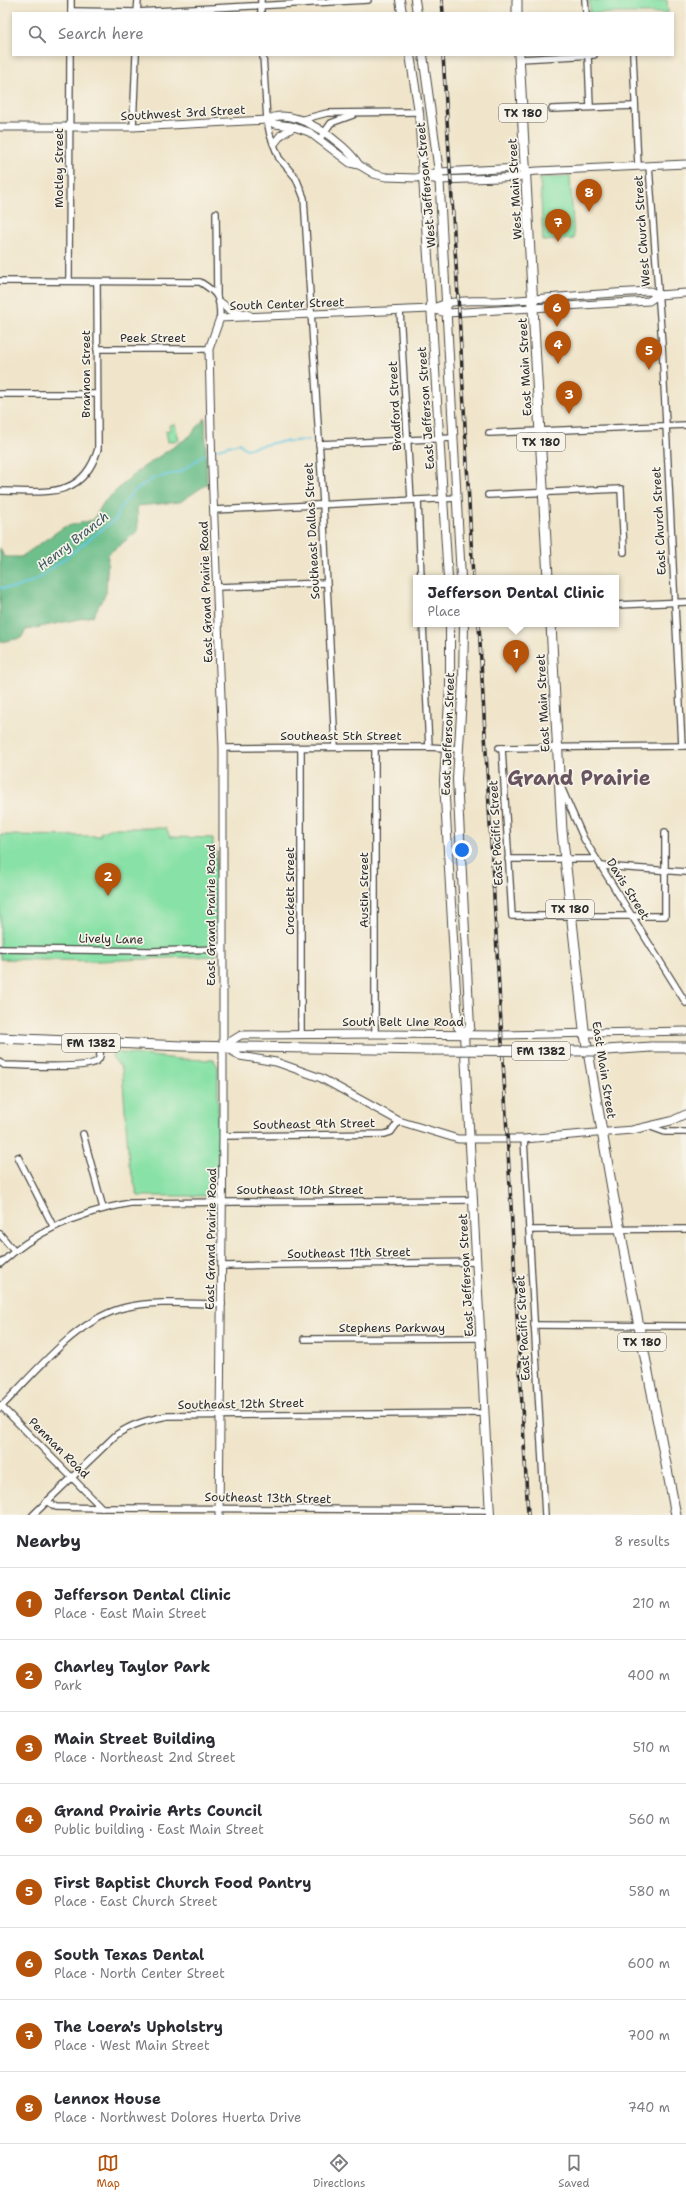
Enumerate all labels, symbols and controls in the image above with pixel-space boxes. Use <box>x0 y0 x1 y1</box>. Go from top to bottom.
search box <box>12 12 674 56</box>
icon: search <box>26 23 48 45</box>
text: Search here <box>58 24 144 44</box>
street label: Southwest 3rd Street <box>120 102 246 124</box>
road number: TX 180 <box>499 104 547 122</box>
street label: West Jefferson Street <box>413 121 439 249</box>
street label: Motley Street <box>51 128 67 208</box>
street label: West Main Street <box>504 138 526 240</box>
street label: West Church Street <box>630 175 654 287</box>
pin: 8 <box>576 179 602 212</box>
pin: 7 <box>545 209 571 242</box>
street label: South Center Street <box>229 294 345 314</box>
pin: 6 <box>544 294 570 327</box>
street label: East Main Street <box>514 317 536 417</box>
street label: Brannon Street <box>78 330 94 418</box>
street label: Peek Street <box>120 330 186 346</box>
pin: 4 <box>545 331 571 364</box>
pin: 5 <box>636 337 662 370</box>
street label: East Jefferson Street <box>414 346 438 470</box>
street label: Bradford Street <box>385 361 405 451</box>
pin: 3 <box>556 381 582 414</box>
road number: TX 180 <box>517 433 565 451</box>
street label: Southeast Dallas Street <box>300 462 324 600</box>
street label: East Church Street <box>648 466 670 576</box>
water label: Henry Branch <box>34 508 112 574</box>
street label: East Grand Prairie Road <box>196 520 216 663</box>
popup <box>413 575 619 627</box>
text: Jefferson Dental Clinic <box>428 583 604 603</box>
text: Place <box>428 603 461 620</box>
pin: 1 <box>503 640 529 673</box>
street label: East Main Street <box>532 653 554 753</box>
street label: East Jefferson Street <box>438 672 458 796</box>
street label: Southeast 5th Street <box>280 728 402 744</box>
district label: Grand Prairie <box>507 765 651 791</box>
street label: East Pacific Street <box>485 780 507 886</box>
your location <box>452 840 472 860</box>
street label: East Grand Prairie Road <box>203 844 219 986</box>
street label: Crockett Street <box>282 847 298 935</box>
street label: Austin Street <box>356 852 372 928</box>
street label: Davis Street <box>603 855 653 923</box>
pin: 2 <box>95 863 121 896</box>
road number: TX 180 <box>546 900 594 918</box>
street label: Lively Lane <box>78 930 144 948</box>
street label: South Belt Line Road <box>342 1014 464 1030</box>
street label: East Main Street <box>588 1020 620 1120</box>
road number: FM 1382 <box>62 1034 120 1052</box>
road number: FM 1382 <box>512 1042 570 1060</box>
street label: Southeast 9th Street <box>253 1115 375 1133</box>
street label: East Grand Prairie Road <box>202 1168 220 1310</box>
street label: Southeast 10th Street <box>236 1182 364 1198</box>
street label: East Jefferson Street <box>455 1213 477 1337</box>
street label: Southeast 11th Street <box>287 1244 411 1262</box>
street label: East Pacific Street <box>512 1275 534 1381</box>
street label: Stephens Parkway <box>339 1320 445 1336</box>
road number: TX 180 <box>618 1333 666 1351</box>
street label: Southeast 12th Street <box>178 1395 304 1413</box>
street label: Penman Road <box>25 1414 93 1482</box>
street label: Southeast 13th Street <box>204 1489 332 1507</box>
text: Nearby <box>16 1530 81 1552</box>
text: 8 results <box>614 1533 670 1550</box>
text: Jefferson Dental Clinic <box>54 1585 231 1605</box>
text: 1 <box>26 1595 32 1612</box>
text: 210 m <box>632 1595 670 1612</box>
text: Place · East Main Street <box>54 1605 207 1622</box>
text: Charley Taylor Park <box>54 1657 210 1677</box>
text: 2 <box>24 1667 34 1684</box>
text: 400 m <box>627 1667 670 1684</box>
text: Park <box>54 1677 82 1694</box>
text: Main Street Building <box>54 1729 215 1749</box>
text: 3 <box>24 1739 34 1756</box>
text: 510 m <box>633 1739 670 1756</box>
text: Place · Northeast 2nd Street <box>54 1749 235 1766</box>
text: Grand Prairie Arts Council <box>54 1801 262 1821</box>
text: 4 <box>24 1811 34 1828</box>
text: 560 m <box>629 1811 670 1828</box>
text: Public building · East Main Street <box>54 1821 264 1838</box>
text: First Baptist Church Food Pantry <box>54 1873 311 1893</box>
text: 5 <box>25 1883 33 1900</box>
text: 580 m <box>629 1883 670 1900</box>
text: Place · East Church Street <box>54 1893 218 1910</box>
text: South Texas Dental <box>54 1945 204 1965</box>
text: 6 <box>24 1955 34 1972</box>
text: 600 m <box>627 1955 670 1972</box>
text: Place · North Center Street <box>54 1965 225 1982</box>
text: The Loera's Upholstry <box>54 2017 223 2037</box>
text: 7 <box>24 2027 34 2044</box>
text: 700 m <box>627 2027 670 2044</box>
text: Place · West Main Street <box>54 2037 210 2054</box>
text: Lennox House <box>54 2089 161 2109</box>
text: 8 <box>24 2099 34 2116</box>
text: 740 m <box>628 2099 670 2116</box>
text: Place · Northwest Dolores Huerta Drive <box>54 2109 301 2126</box>
tab: Map <box>96 2152 120 2191</box>
tab: Directions <box>313 2152 365 2191</box>
tab: Saved <box>558 2152 590 2191</box>

